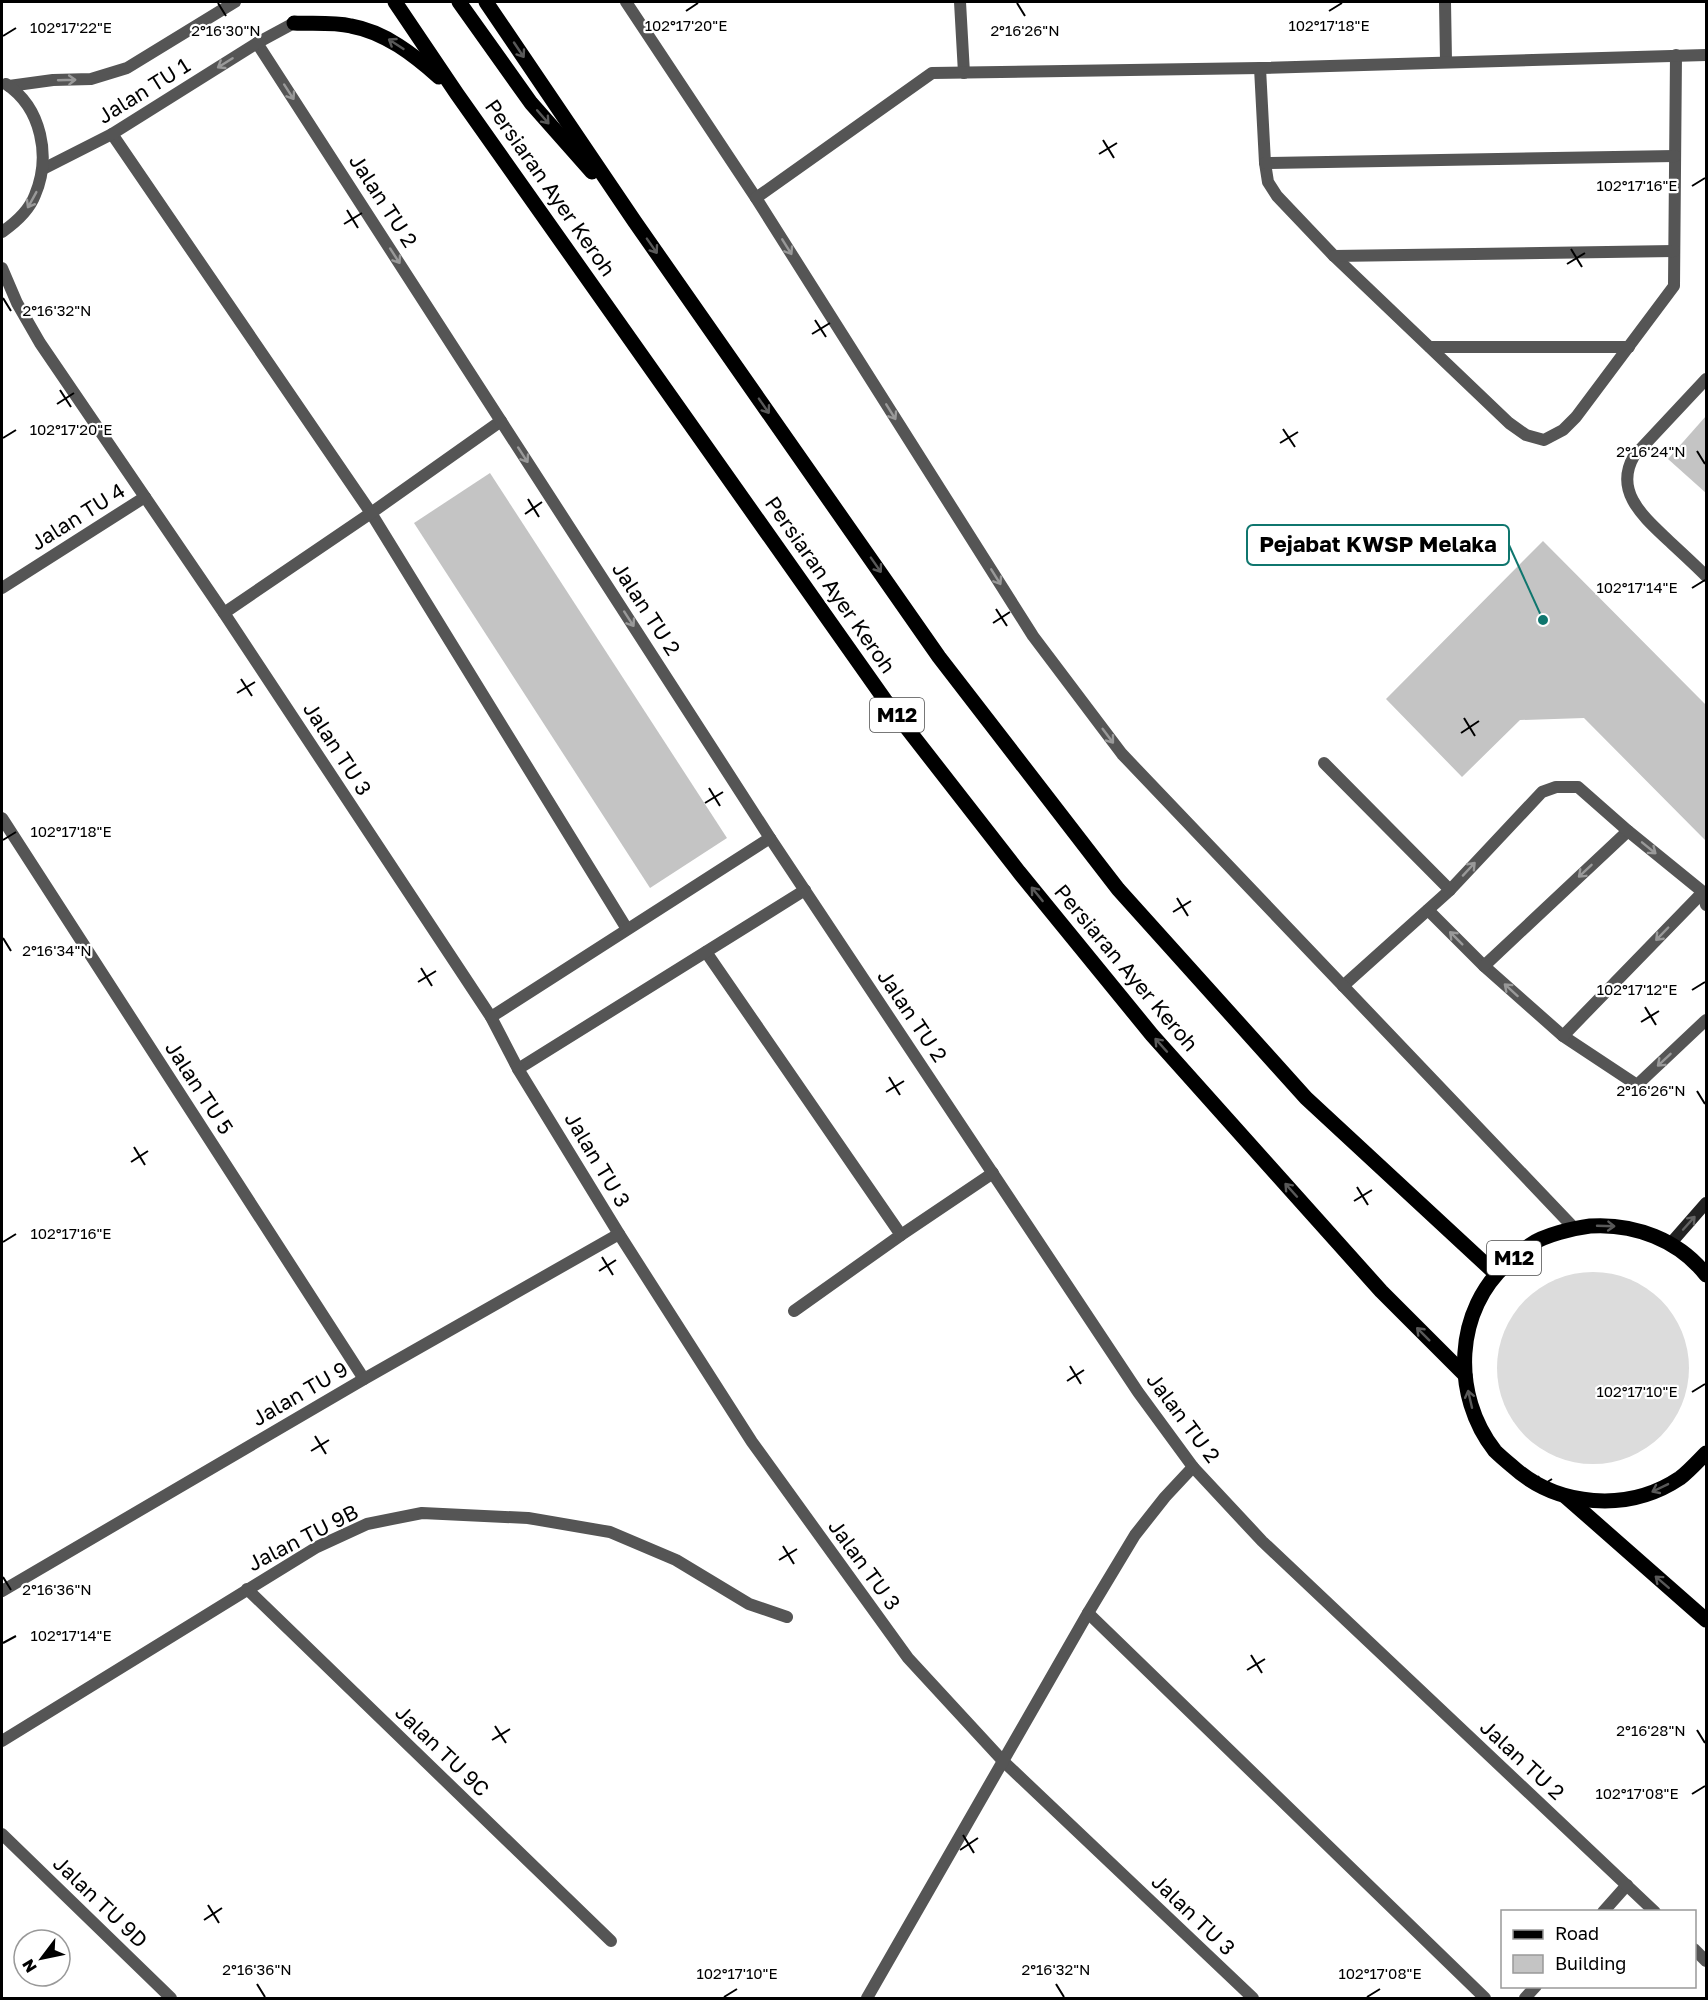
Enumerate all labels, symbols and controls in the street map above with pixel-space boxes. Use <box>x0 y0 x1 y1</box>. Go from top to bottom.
text: 102°17'20"E <box>645 16 727 34</box>
text: 102°17'18"E <box>1288 16 1370 34</box>
text: 102°17'22"E <box>30 18 112 36</box>
text: 2°16'30"N <box>191 21 261 39</box>
text: 2°16'26"N <box>990 21 1060 39</box>
one-way arrow <box>387 37 404 50</box>
one-way arrow <box>513 41 525 58</box>
street label: Jalan TU 1 <box>92 52 194 129</box>
one-way arrow <box>217 57 234 69</box>
one-way arrow <box>56 74 76 85</box>
one-way arrow <box>283 83 295 100</box>
street label: Persiaran Ayer Keroh <box>480 94 622 281</box>
one-way arrow <box>536 109 550 124</box>
street label: Jalan TU 2 <box>344 149 424 252</box>
text: 102°17'16"E <box>1596 176 1678 194</box>
one-way arrow <box>26 190 37 208</box>
one-way arrow <box>646 237 658 253</box>
one-way arrow <box>781 239 793 255</box>
one-way arrow <box>389 247 401 264</box>
text: 2°16'32"N <box>23 301 91 319</box>
one-way arrow <box>758 397 770 413</box>
one-way arrow <box>886 403 898 420</box>
text: 102°17'20"E <box>30 420 112 438</box>
text: 2°16'24"N <box>1616 442 1686 460</box>
one-way arrow <box>518 446 530 463</box>
street label: Jalan TU 4 <box>25 477 130 555</box>
street label: Persiaran Ayer Keroh <box>760 491 902 678</box>
callout: Pejabat KWSP Melaka <box>1247 525 1509 565</box>
text: Pejabat KWSP Melaka <box>1259 530 1497 557</box>
street label: Jalan TU 2 <box>607 557 687 660</box>
one-way arrow <box>870 557 882 573</box>
one-way arrow <box>990 568 1002 585</box>
text: 102°17'14"E <box>1596 578 1678 596</box>
one-way arrow <box>623 610 635 627</box>
street label: Jalan TU 3 <box>298 697 378 800</box>
road number: M12 <box>870 698 924 732</box>
one-way arrow <box>1101 728 1114 744</box>
text: 102°17'18"E <box>30 822 112 840</box>
one-way arrow <box>1641 842 1657 855</box>
one-way arrow <box>1462 861 1476 876</box>
one-way arrow <box>1578 864 1593 878</box>
street label: Persiaran Ayer Keroh <box>1049 879 1204 1056</box>
one-way arrow <box>1031 886 1044 902</box>
one-way arrow <box>1655 926 1669 941</box>
one-way arrow <box>1449 931 1464 946</box>
text: 2°16'34"N <box>22 941 92 959</box>
street label: Jalan TU 2 <box>872 964 953 1067</box>
text: 102°17'12"E <box>1597 980 1677 998</box>
one-way arrow <box>1504 983 1519 997</box>
street label: Jalan TU 5 <box>160 1036 240 1139</box>
one-way arrow <box>1154 1038 1168 1053</box>
one-way arrow <box>1656 1053 1671 1067</box>
text: 2°16'26"N <box>1616 1081 1686 1099</box>
street label: Jalan TU 3 <box>559 1107 636 1212</box>
one-way arrow <box>1284 1183 1298 1198</box>
one-way arrow <box>1682 1216 1696 1231</box>
one-way arrow <box>1596 1221 1616 1232</box>
text: 102°17'16"E <box>30 1224 112 1242</box>
road number: M12 <box>1487 1241 1541 1275</box>
one-way arrow <box>1416 1326 1431 1341</box>
street label: Jalan TU 9 <box>247 1355 352 1431</box>
street label: Jalan TU 2 <box>1142 1367 1226 1468</box>
text: 102°17'10"E <box>1596 1382 1678 1400</box>
one-way arrow <box>1464 1390 1476 1409</box>
one-way arrow <box>1651 1482 1669 1494</box>
street label: Jalan TU 9B <box>243 1498 362 1576</box>
street label: Jalan TU 3 <box>823 1514 907 1615</box>
one-way arrow <box>1655 1575 1670 1589</box>
text: 2°16'36"N <box>22 1580 92 1598</box>
text: 102°17'14"E <box>30 1626 112 1644</box>
street label: Jalan TU 9C <box>390 1699 495 1802</box>
street label: Jalan TU 2 <box>1475 1714 1570 1805</box>
text: 2°16'28"N <box>1616 1721 1686 1739</box>
text: 102°17'08"E <box>1595 1784 1679 1802</box>
street label: Jalan TU 9D <box>48 1850 153 1953</box>
street label: Jalan TU 3 <box>1146 1868 1241 1961</box>
legend <box>1501 1910 1696 1988</box>
text: Road <box>1555 1922 1599 1944</box>
north arrow <box>12 1928 72 1988</box>
text: Building <box>1555 1952 1626 1974</box>
text: N <box>18 1955 41 1976</box>
text: 2°16'36"N <box>222 1960 292 1978</box>
text: 2°16'32"N <box>1022 1960 1090 1978</box>
text: 102°17'10"E <box>696 1964 778 1982</box>
text: 102°17'08"E <box>1338 1964 1422 1982</box>

